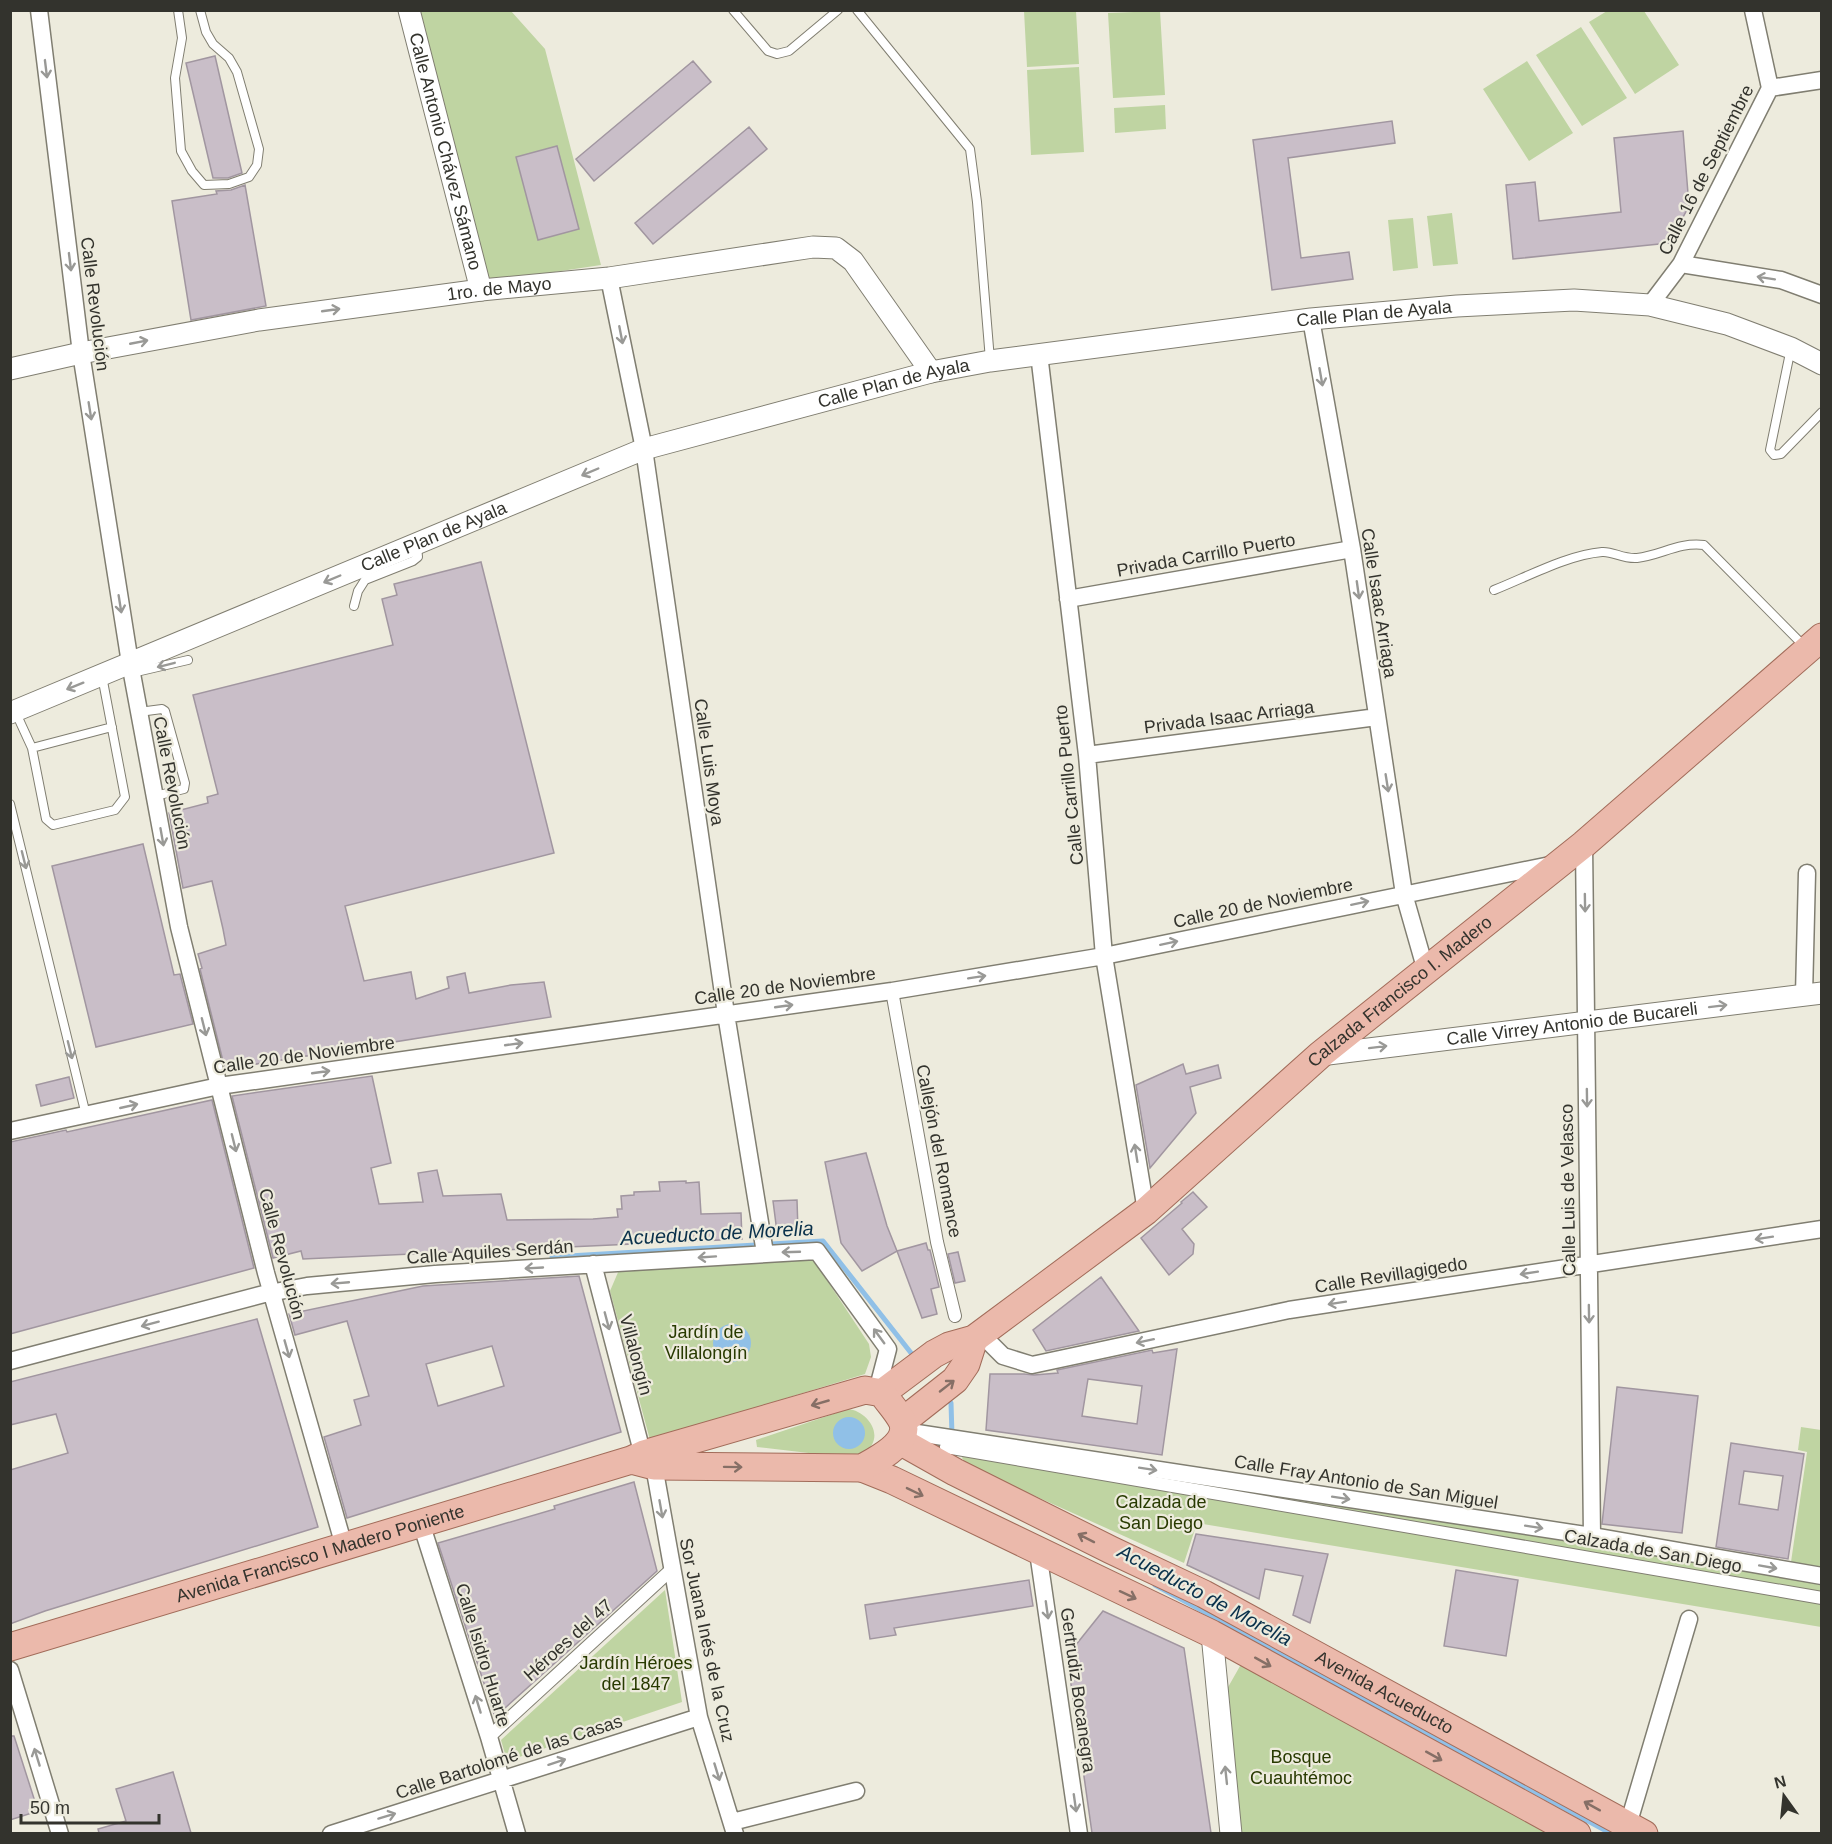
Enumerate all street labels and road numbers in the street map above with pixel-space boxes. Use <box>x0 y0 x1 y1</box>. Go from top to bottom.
street label: Calle Antonio Chávez Sámano <box>405 31 485 272</box>
street label: Calle 16 de Septiembre <box>1654 82 1758 258</box>
street label: Calle Revolución <box>77 236 113 372</box>
street label: 1ro. de Mayo <box>446 273 552 305</box>
street label: Calle Plan de Ayala <box>1295 296 1454 331</box>
street label: Calle Plan de Ayala <box>816 355 972 412</box>
street label: Calle Plan de Ayala <box>358 497 510 576</box>
street label: Calle Isaac Arriaga <box>1357 527 1401 680</box>
street label: Privada Carrillo Puerto <box>1115 529 1297 581</box>
street label: Calle Luis Moya <box>690 697 728 828</box>
street label: Privada Isaac Arriaga <box>1143 697 1316 737</box>
street label: Calle Carrillo Puerto <box>1051 704 1087 866</box>
street label: Calle Revolución <box>149 715 195 851</box>
street label: Calle 20 de Noviembre <box>1171 874 1355 932</box>
street label: Calzada Francisco I. Madero <box>1304 912 1496 1071</box>
street label: Calle 20 de Noviembre <box>693 963 877 1009</box>
street label: Calle Virrey Antonio de Bucareli <box>1445 998 1699 1049</box>
street label: Calle 20 de Noviembre <box>212 1032 396 1078</box>
street label: Callejón del Romance <box>912 1063 966 1239</box>
street label: Calle Luis de Velasco <box>1556 1104 1580 1276</box>
street label: Calle Revolución <box>255 1186 309 1322</box>
street label: Calle Aquiles Serdán <box>406 1236 574 1268</box>
street label: Calle Revillagigedo <box>1313 1253 1469 1297</box>
street label: Villalongín <box>616 1312 656 1398</box>
street label: Calle Fray Antonio de San Miguel <box>1233 1451 1499 1513</box>
street label: Avenida Francisco I Madero Poniente <box>174 1501 467 1606</box>
street label: Calzada de San Diego <box>1563 1526 1743 1576</box>
street label: Sor Juana Inés de la Cruz <box>676 1536 738 1744</box>
street label: Calle Isidro Huarte <box>452 1581 514 1729</box>
street label: Héroes del 47 <box>520 1595 616 1685</box>
street label: Gertrudiz Bocanegra <box>1057 1606 1100 1775</box>
street label: Avenida Acueducto <box>1312 1647 1457 1738</box>
street label: Calle Bartolomé de las Casas <box>393 1711 625 1803</box>

